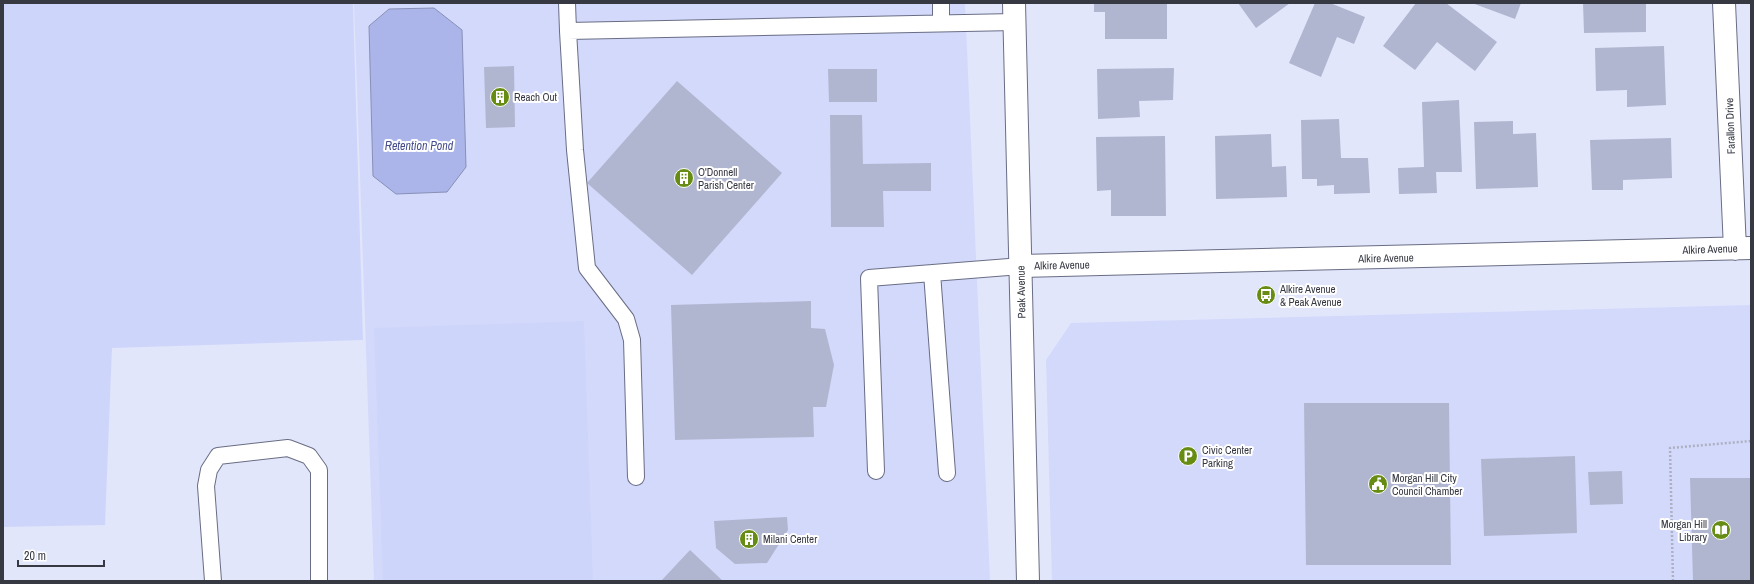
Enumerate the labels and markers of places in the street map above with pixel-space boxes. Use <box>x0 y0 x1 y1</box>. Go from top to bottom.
building icon: Reach Out <box>489 86 511 108</box>
place label: Reach Out <box>514 90 558 104</box>
place label: O'Donnell Parish Center <box>698 165 754 192</box>
building icon: O'Donnell Parish Center <box>673 167 695 189</box>
place label: Alkire Avenue & Peak Avenue <box>1279 282 1342 309</box>
bus stop icon: Alkire Avenue & Peak Avenue <box>1255 284 1277 306</box>
place label: Civic Center Parking <box>1202 443 1252 470</box>
parking icon: Civic Center Parking <box>1177 445 1199 467</box>
place label: Morgan Hill City Council Chamber <box>1392 471 1462 498</box>
public building icon: Morgan Hill City Council Chamber <box>1367 473 1389 495</box>
place label: Morgan Hill Library <box>1661 517 1707 544</box>
library icon: Morgan Hill Library <box>1710 519 1732 541</box>
building icon: Milani Center <box>738 528 760 550</box>
place label: Milani Center <box>763 532 817 546</box>

